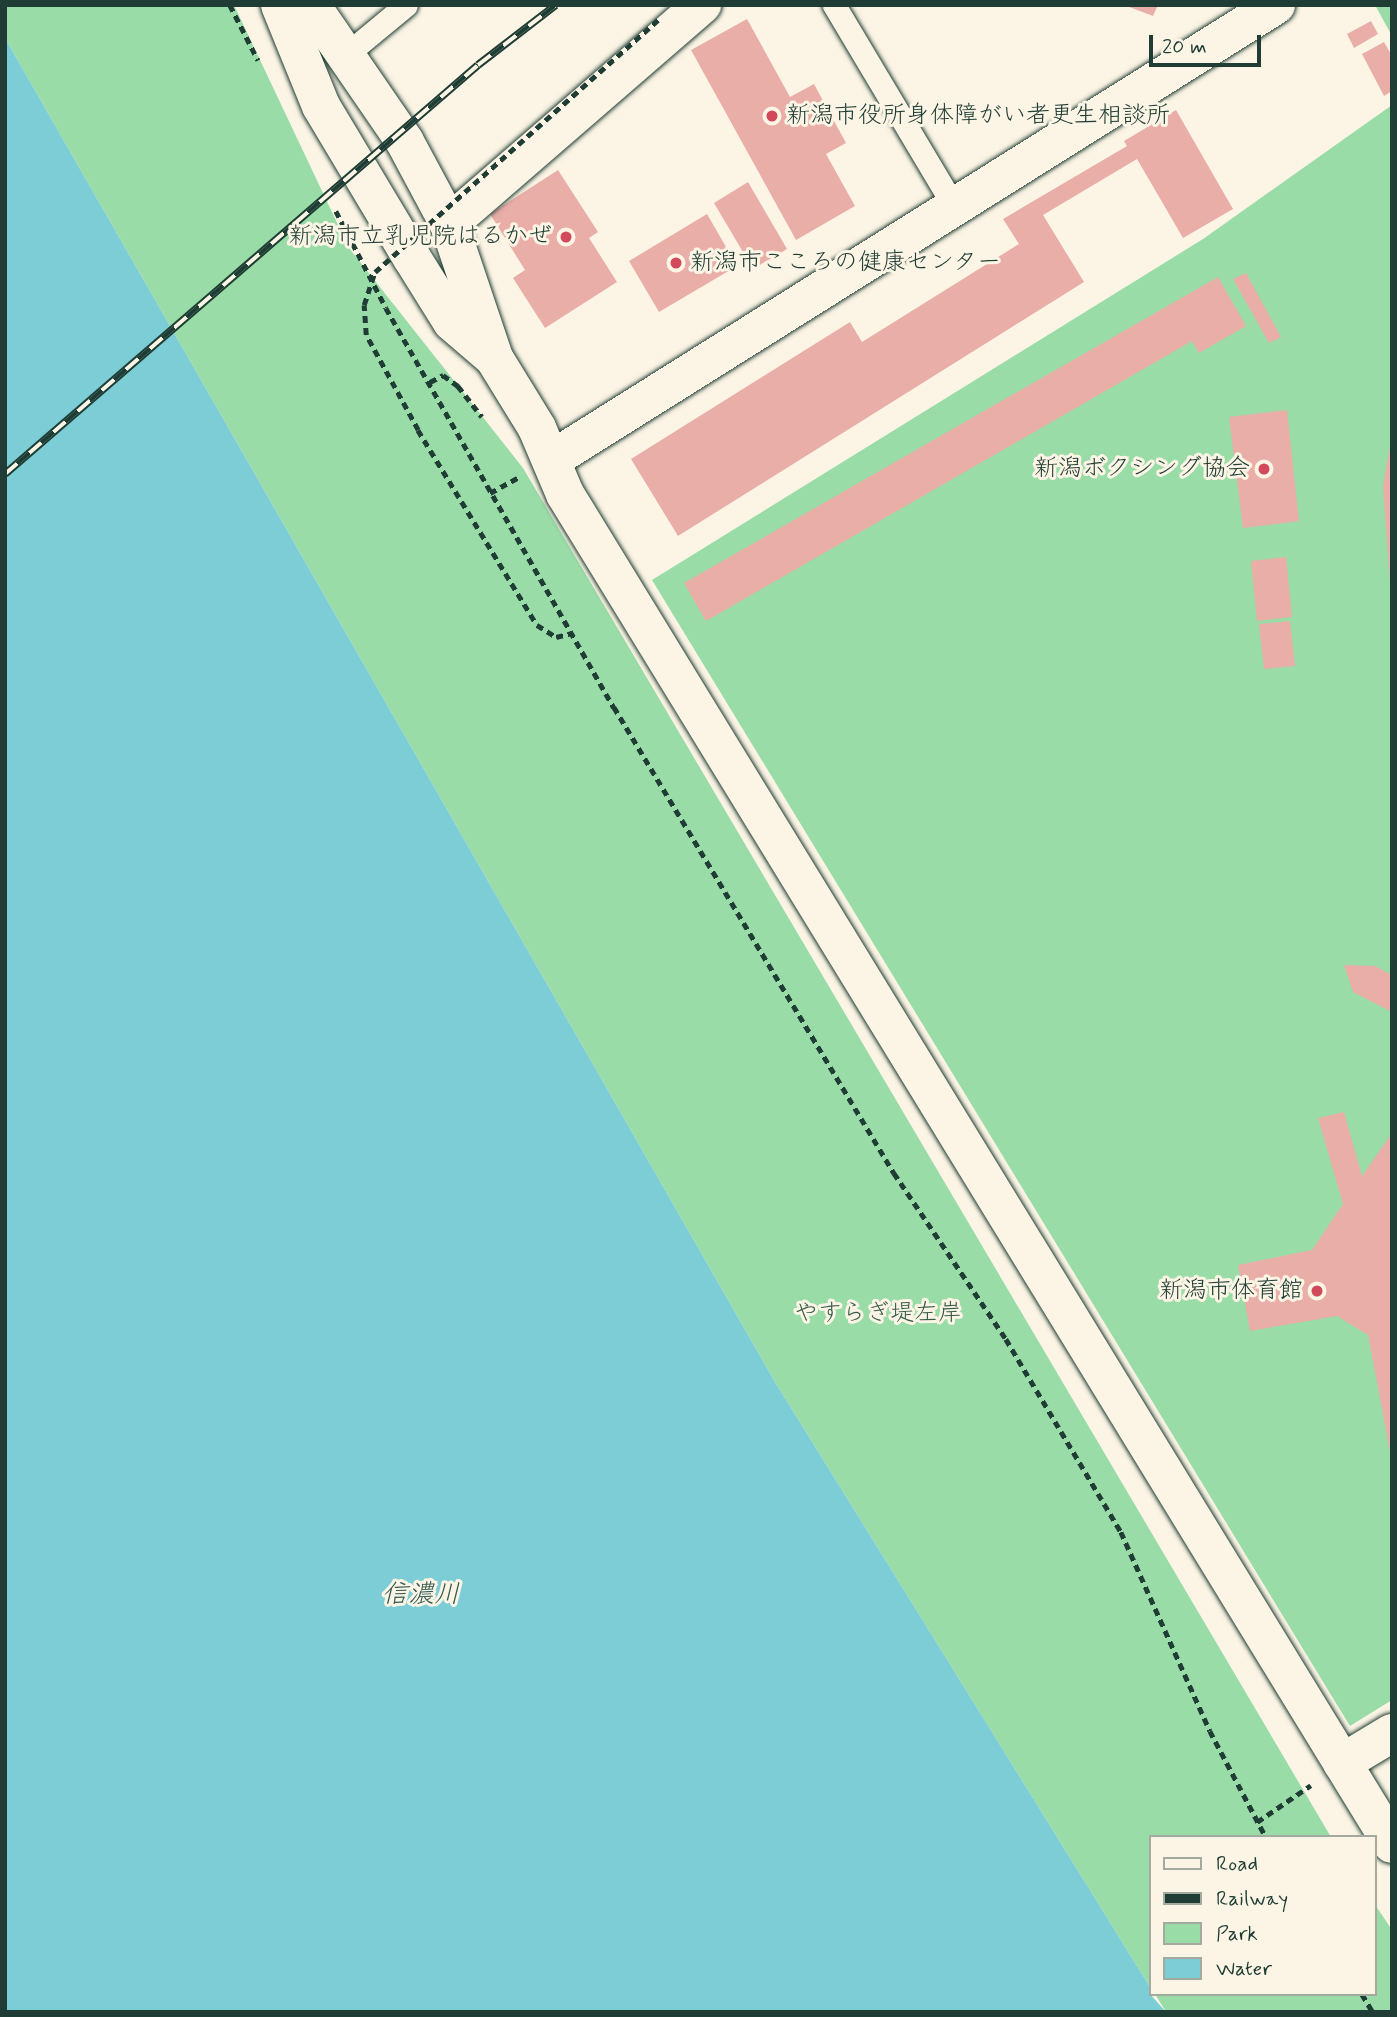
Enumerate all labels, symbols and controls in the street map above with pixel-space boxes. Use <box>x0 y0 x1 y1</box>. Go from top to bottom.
scale bar <box>1152 21 1264 65</box>
text: 20 m <box>1162 33 1207 61</box>
place label: 新潟市役所身体障がい者更生相談所 <box>786 102 1170 130</box>
marker: 新潟市役所身体障がい者更生相談所 <box>764 108 780 124</box>
place label: 新潟市立乳児院はるかぜ <box>288 223 552 251</box>
marker: 新潟市立乳児院はるかぜ <box>558 229 574 245</box>
place label: 新潟市こころの健康センター <box>690 249 1002 277</box>
marker: 新潟市こころの健康センター <box>668 255 684 271</box>
place label: 新潟ボクシング協会 <box>1034 455 1250 483</box>
marker: 新潟ボクシング協会 <box>1256 461 1272 477</box>
place label: 新潟市体育館 <box>1159 1277 1303 1305</box>
marker: 新潟市体育館 <box>1309 1283 1325 1299</box>
park label: やすらぎ堤左岸 <box>794 1300 962 1328</box>
water label: 信濃川 <box>382 1580 460 1612</box>
legend <box>1148 1835 1376 1996</box>
text: Road <box>1216 1850 1258 1878</box>
text: Railway <box>1216 1885 1288 1913</box>
text: Park <box>1216 1920 1258 1948</box>
text: Water <box>1216 1955 1272 1983</box>

